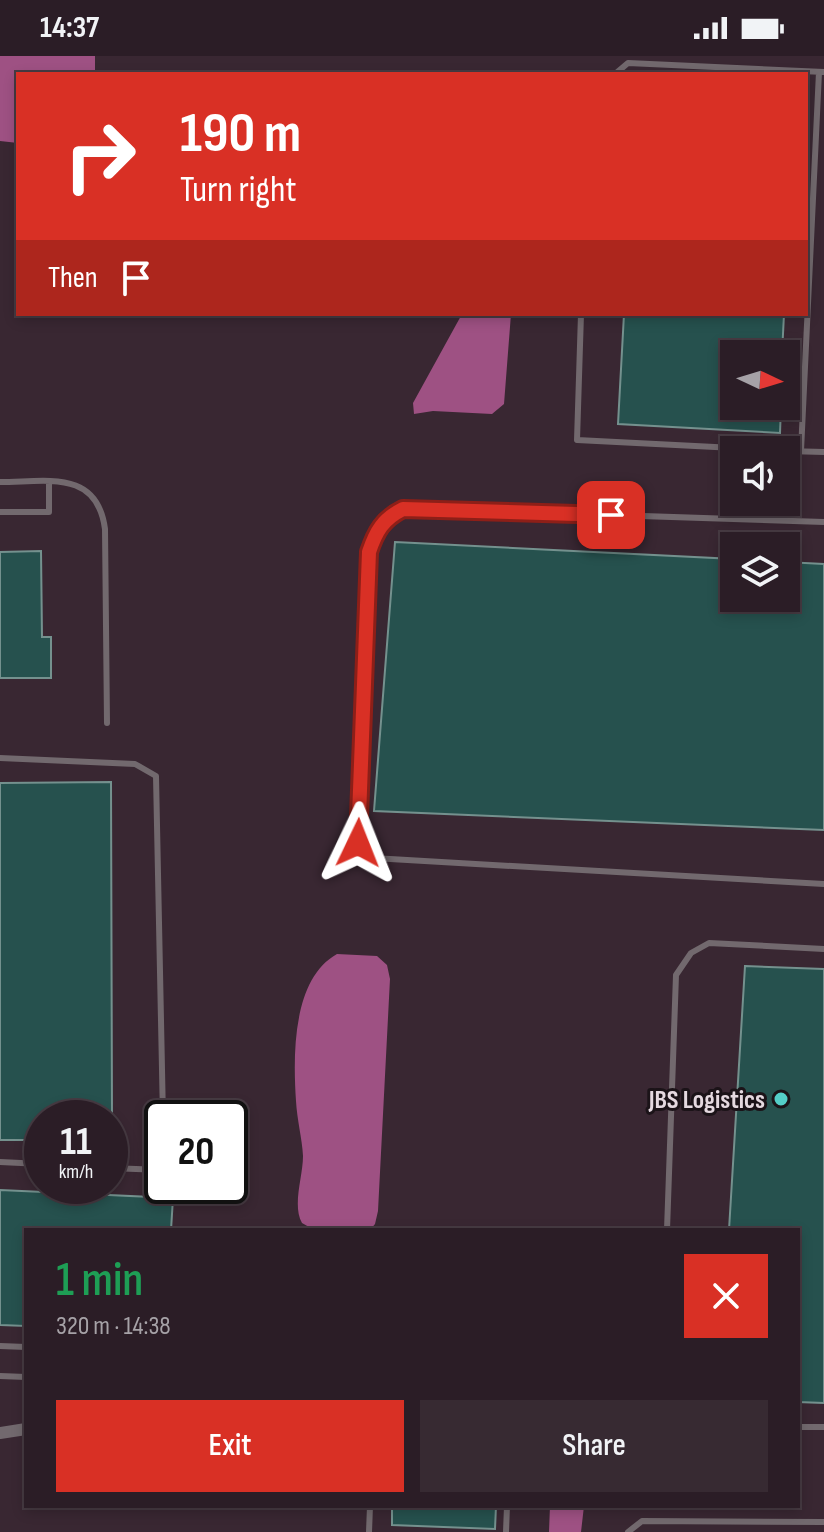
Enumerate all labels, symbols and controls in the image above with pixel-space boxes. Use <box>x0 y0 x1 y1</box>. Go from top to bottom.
text: 14:37 <box>40 10 99 46</box>
text: 190 m <box>180 101 301 168</box>
icon: right <box>48 104 152 208</box>
text: Turn right <box>180 169 297 212</box>
icon: arrive <box>114 256 158 300</box>
text: Then <box>48 260 98 296</box>
north arrow <box>720 340 800 420</box>
map controls <box>720 340 800 612</box>
button: sound <box>720 436 800 516</box>
pin <box>577 481 645 549</box>
icon: arrive <box>589 493 633 537</box>
button: layers <box>720 532 800 612</box>
position arrow <box>316 801 400 885</box>
place label: JBS Logistics <box>648 1085 765 1116</box>
marker: JBS Logistics <box>772 1090 790 1108</box>
speed limit sign: 20 <box>144 1100 248 1204</box>
text: 11 <box>60 1118 92 1166</box>
text: km/h <box>59 1160 93 1184</box>
text: 1 min <box>56 1252 143 1309</box>
button: close <box>684 1254 768 1338</box>
text: 320 m · 14:38 <box>56 1311 171 1342</box>
button: Exit <box>56 1400 404 1492</box>
button: Share <box>420 1400 768 1492</box>

